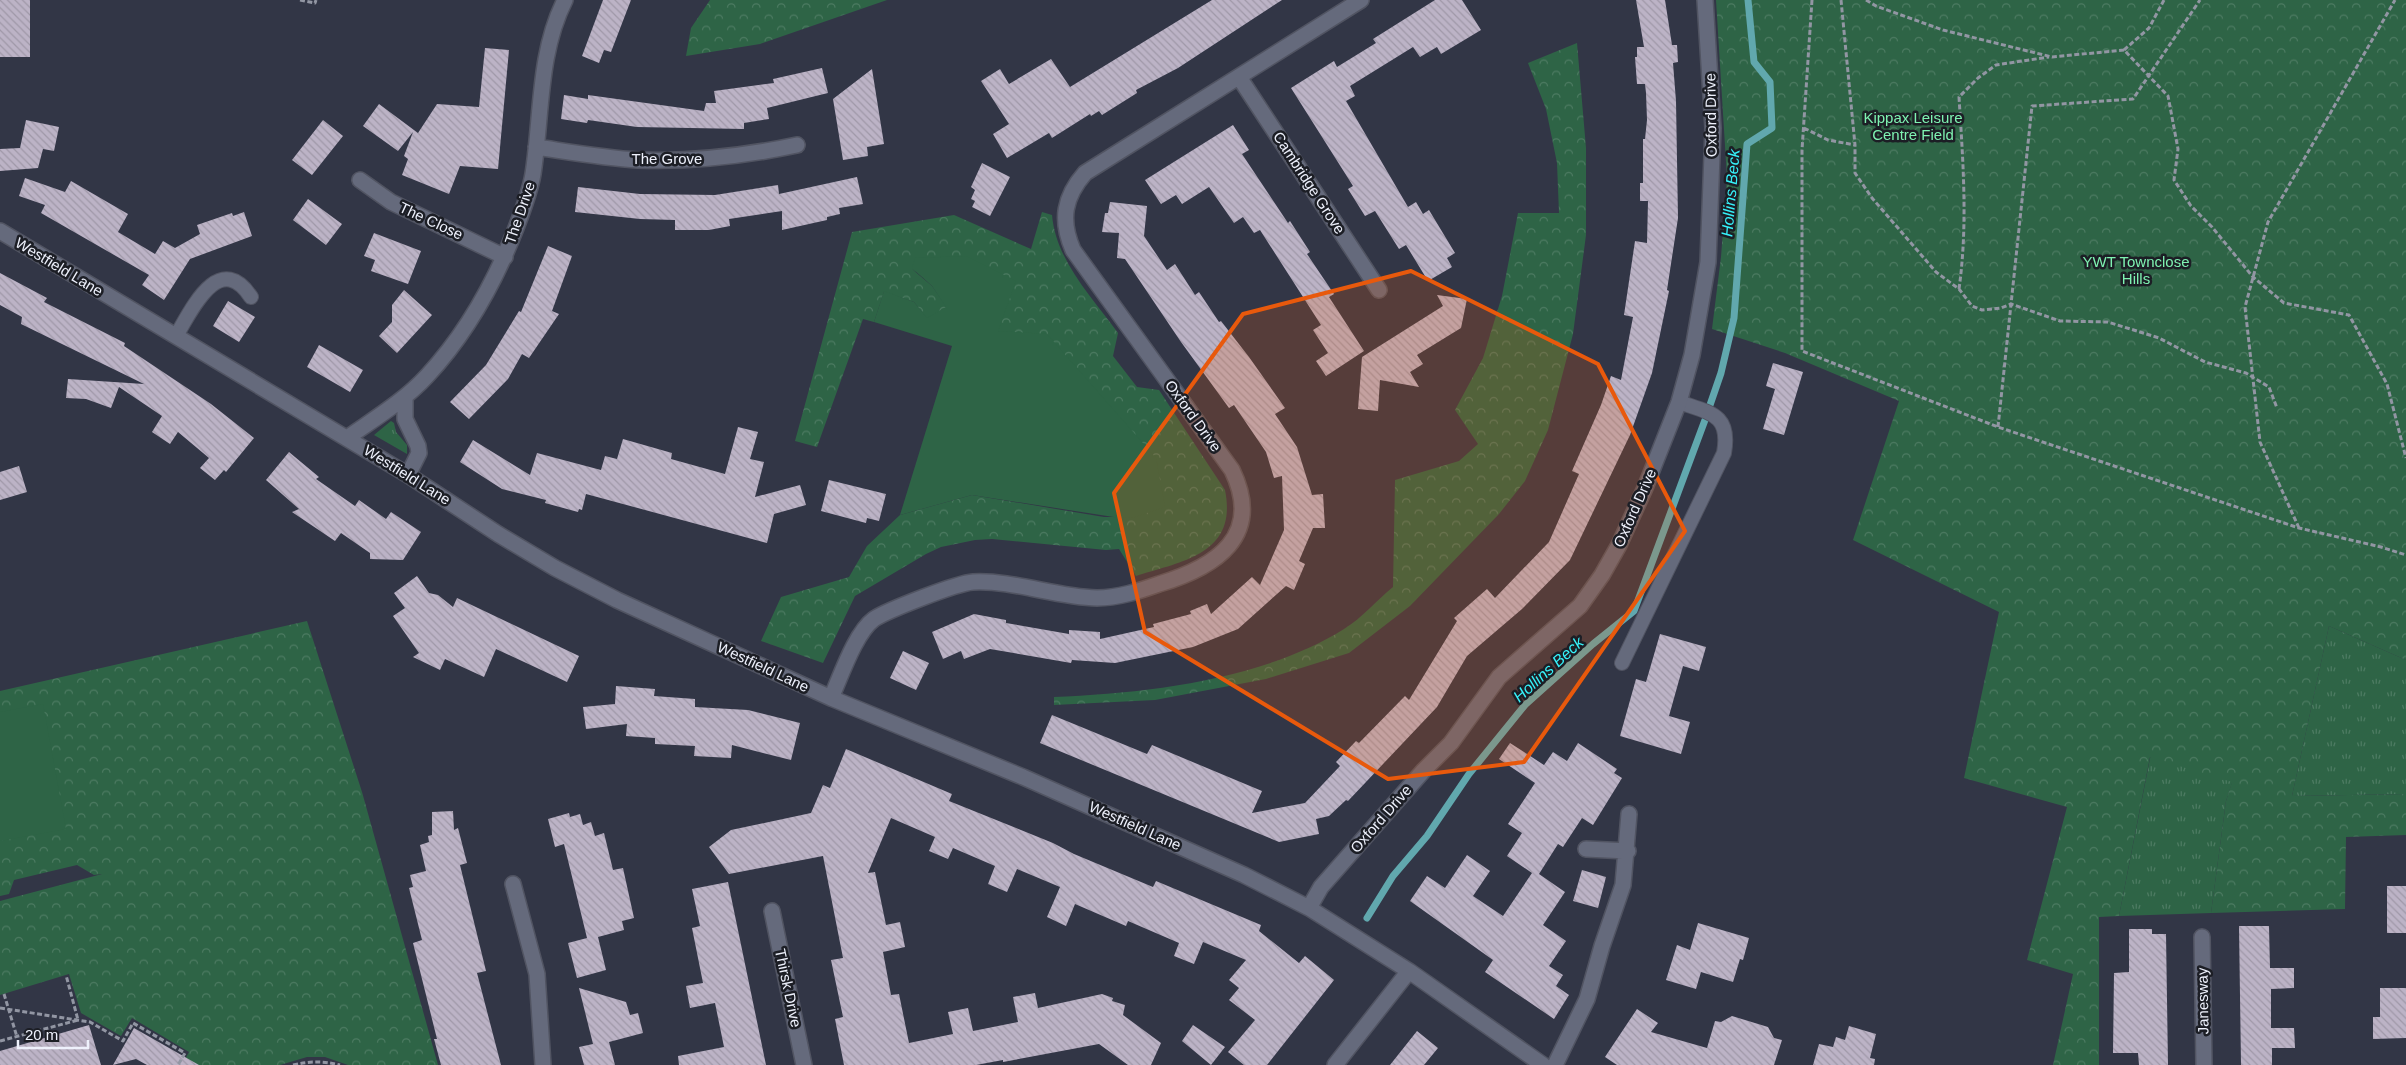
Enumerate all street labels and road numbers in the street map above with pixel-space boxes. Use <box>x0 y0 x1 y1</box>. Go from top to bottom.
street label: Oxford Drive <box>1701 73 1720 157</box>
street label: Cambridge Grove <box>1270 128 1349 237</box>
street label: The Grove <box>632 150 702 167</box>
street label: The Drive <box>501 179 538 246</box>
street label: The Close <box>397 198 466 243</box>
street label: Westfield Lane <box>12 234 106 299</box>
street label: Oxford Drive <box>1162 377 1225 455</box>
street label: Westfield Lane <box>361 441 454 508</box>
street label: Oxford Drive <box>1610 466 1659 550</box>
street label: Westfield Lane <box>715 638 812 695</box>
street label: Oxford Drive <box>1347 781 1415 856</box>
street label: Westfield Lane <box>1087 798 1184 853</box>
street label: Thirsk Drive <box>772 947 805 1029</box>
street label: Janesway <box>2193 967 2212 1035</box>

